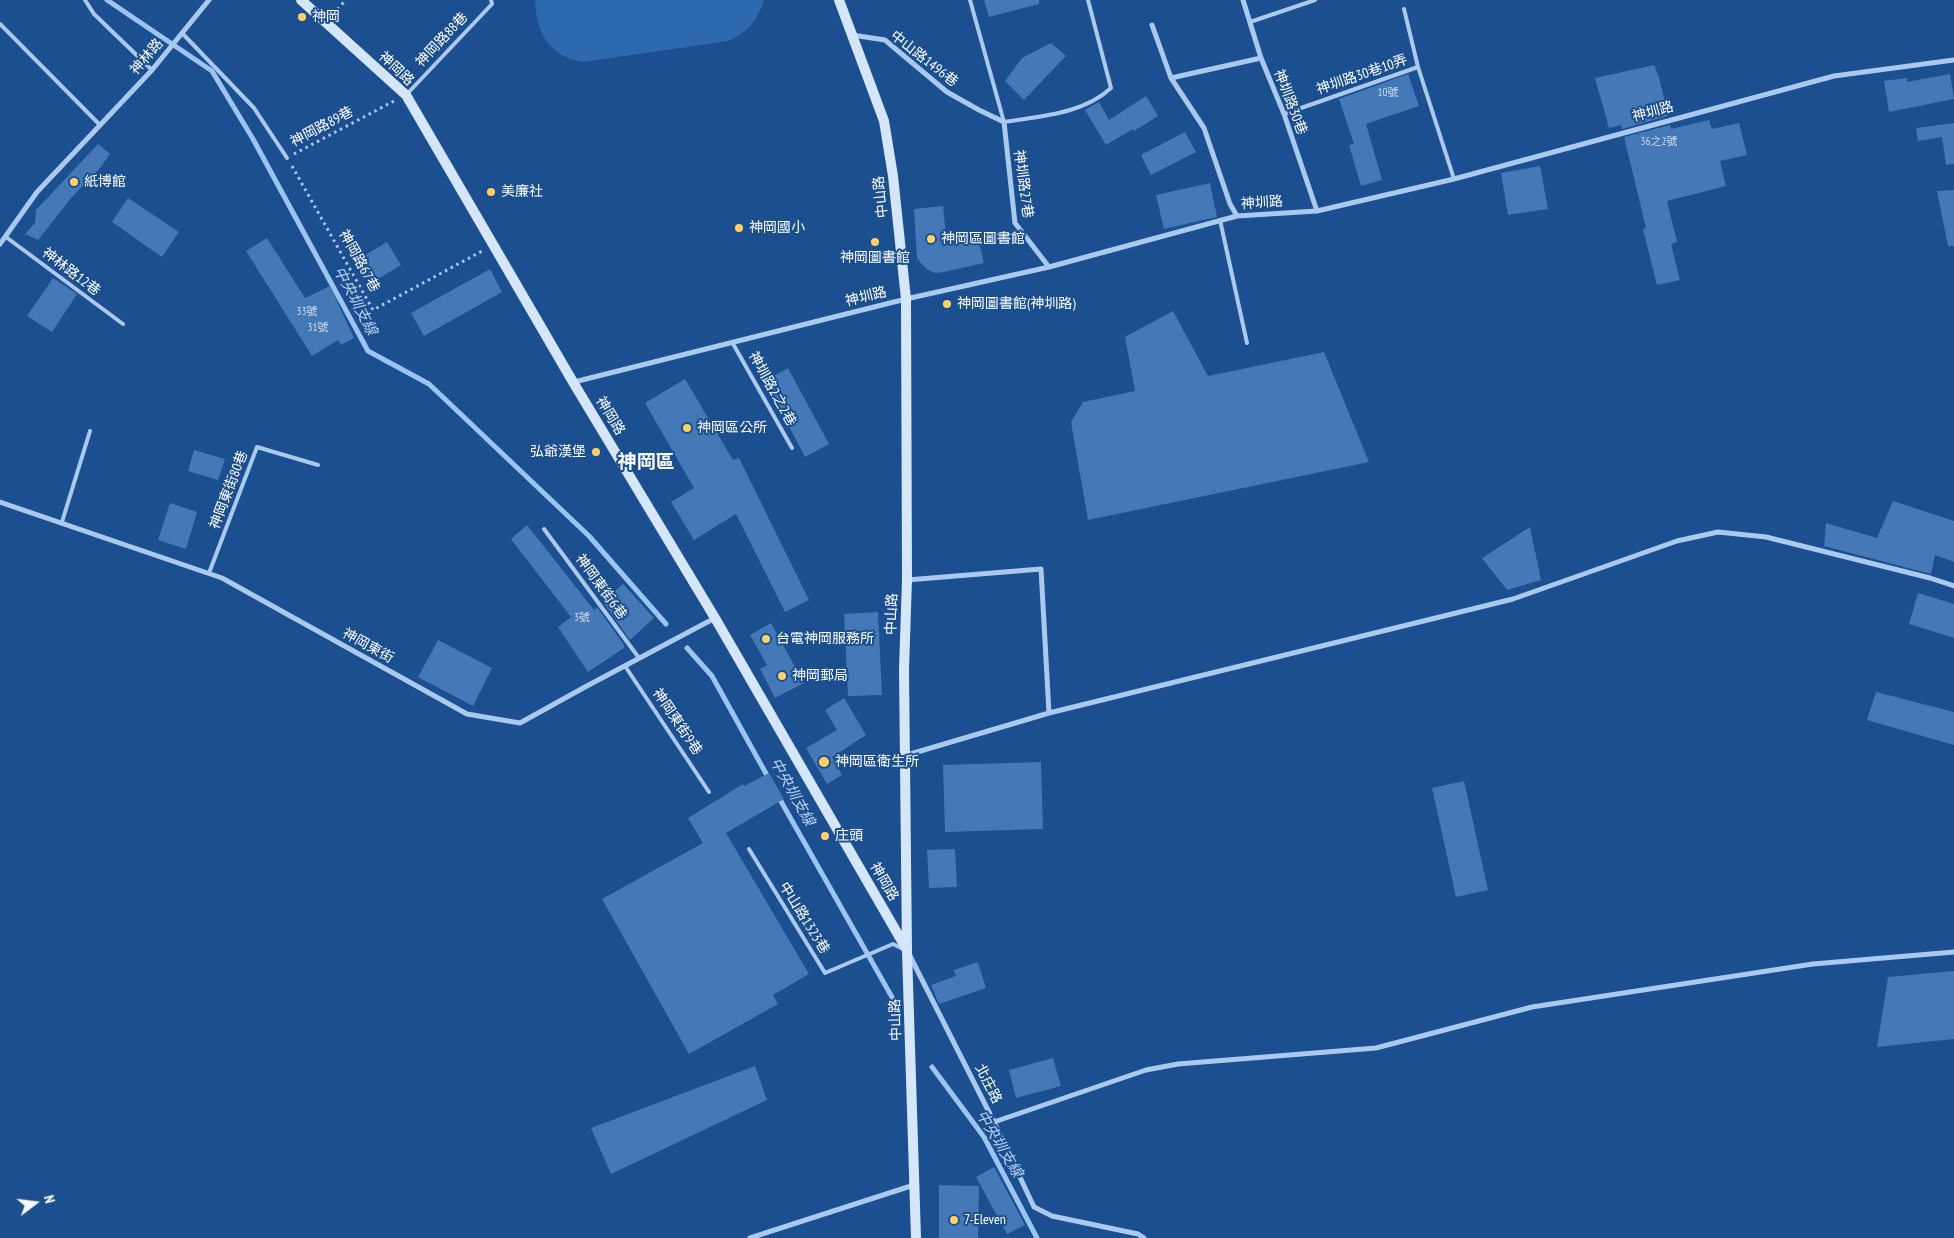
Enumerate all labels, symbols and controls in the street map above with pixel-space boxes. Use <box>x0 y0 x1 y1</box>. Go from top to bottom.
place label: 神岡 <box>312 9 340 25</box>
street label: 神岡路88巷 <box>412 9 472 71</box>
marker: 神岡 <box>296 11 308 23</box>
street label: 中山路1496巷 <box>887 27 961 91</box>
street label: 神林路 <box>127 36 167 78</box>
street label: 神岡路 <box>375 49 417 89</box>
street label: 神圳路30巷10弄 <box>1314 52 1410 98</box>
street label: 神圳路30巷 <box>1270 67 1310 137</box>
house number: 10號 <box>1378 86 1398 100</box>
street label: 神圳路 <box>1631 98 1675 126</box>
street label: 神岡路89巷 <box>288 103 356 151</box>
house number: 36之2號 <box>1641 135 1677 149</box>
street label: 神圳路27巷 <box>1010 149 1036 219</box>
place label: 紙博館 <box>84 174 126 190</box>
street label: 中山路 <box>870 175 892 219</box>
marker: 紙博館 <box>68 176 80 188</box>
place label: 美廉社 <box>501 184 543 200</box>
marker: 美廉社 <box>485 186 497 198</box>
street label: 神圳路 <box>1240 193 1284 213</box>
place label: 神岡國小 <box>749 220 805 236</box>
marker: 神岡國小 <box>733 222 745 234</box>
street label: 神岡路67巷 <box>335 227 383 295</box>
place label: 神岡區圖書館 <box>941 231 1025 247</box>
marker: 神岡區圖書館 <box>925 233 937 245</box>
marker: 神岡圖書館 <box>869 236 881 248</box>
street label: 神林路12巷 <box>39 245 103 299</box>
place label: 神岡圖書館 <box>840 250 910 266</box>
water label: 中央圳支線 <box>329 264 381 338</box>
street label: 神圳路 <box>844 284 888 310</box>
place label: 神岡圖書館(神圳路) <box>957 296 1076 312</box>
marker: 神岡圖書館(神圳路) <box>941 298 953 310</box>
house number: 33號 <box>297 305 317 319</box>
house number: 31號 <box>308 321 328 335</box>
street label: 神圳路2之2巷 <box>745 349 799 429</box>
street label: 神岡路 <box>592 394 628 438</box>
place label: 神岡區公所 <box>697 420 767 436</box>
marker: 神岡區公所 <box>681 422 693 434</box>
place label: 弘爺漢堡 <box>530 444 586 460</box>
marker: 弘爺漢堡 <box>590 446 602 458</box>
street label: 神岡東街80巷 <box>206 448 252 532</box>
district label: 神岡區 <box>618 452 674 474</box>
street label: 神岡東街6巷 <box>572 551 630 623</box>
street label: 中山路 <box>883 593 901 635</box>
house number: 3號 <box>574 611 590 625</box>
street label: 神岡東街 <box>339 625 397 667</box>
place label: 台電神岡服務所 <box>776 631 874 647</box>
marker: 台電神岡服務所 <box>760 633 772 645</box>
place label: 神岡郵局 <box>792 668 848 684</box>
marker: 神岡郵局 <box>776 670 788 682</box>
street label: 神岡東街9巷 <box>649 686 705 758</box>
place label: 神岡區衛生所 <box>835 754 919 770</box>
water label: 中央圳支線 <box>766 755 818 829</box>
marker: 神岡區衛生所 <box>817 755 831 769</box>
place label: 庄頭 <box>835 828 863 844</box>
marker: 庄頭 <box>819 830 831 842</box>
street label: 神岡路 <box>866 860 902 904</box>
street label: 中山路1323巷 <box>775 879 833 957</box>
street label: 中山路 <box>887 999 905 1041</box>
street label: 北庄路 <box>971 1061 1005 1107</box>
water label: 中央圳支線 <box>972 1107 1026 1181</box>
north arrow <box>10 1178 60 1228</box>
text: N <box>40 1193 59 1205</box>
place label: 7-Eleven <box>964 1212 1006 1228</box>
marker: 7-Eleven <box>948 1214 960 1226</box>

